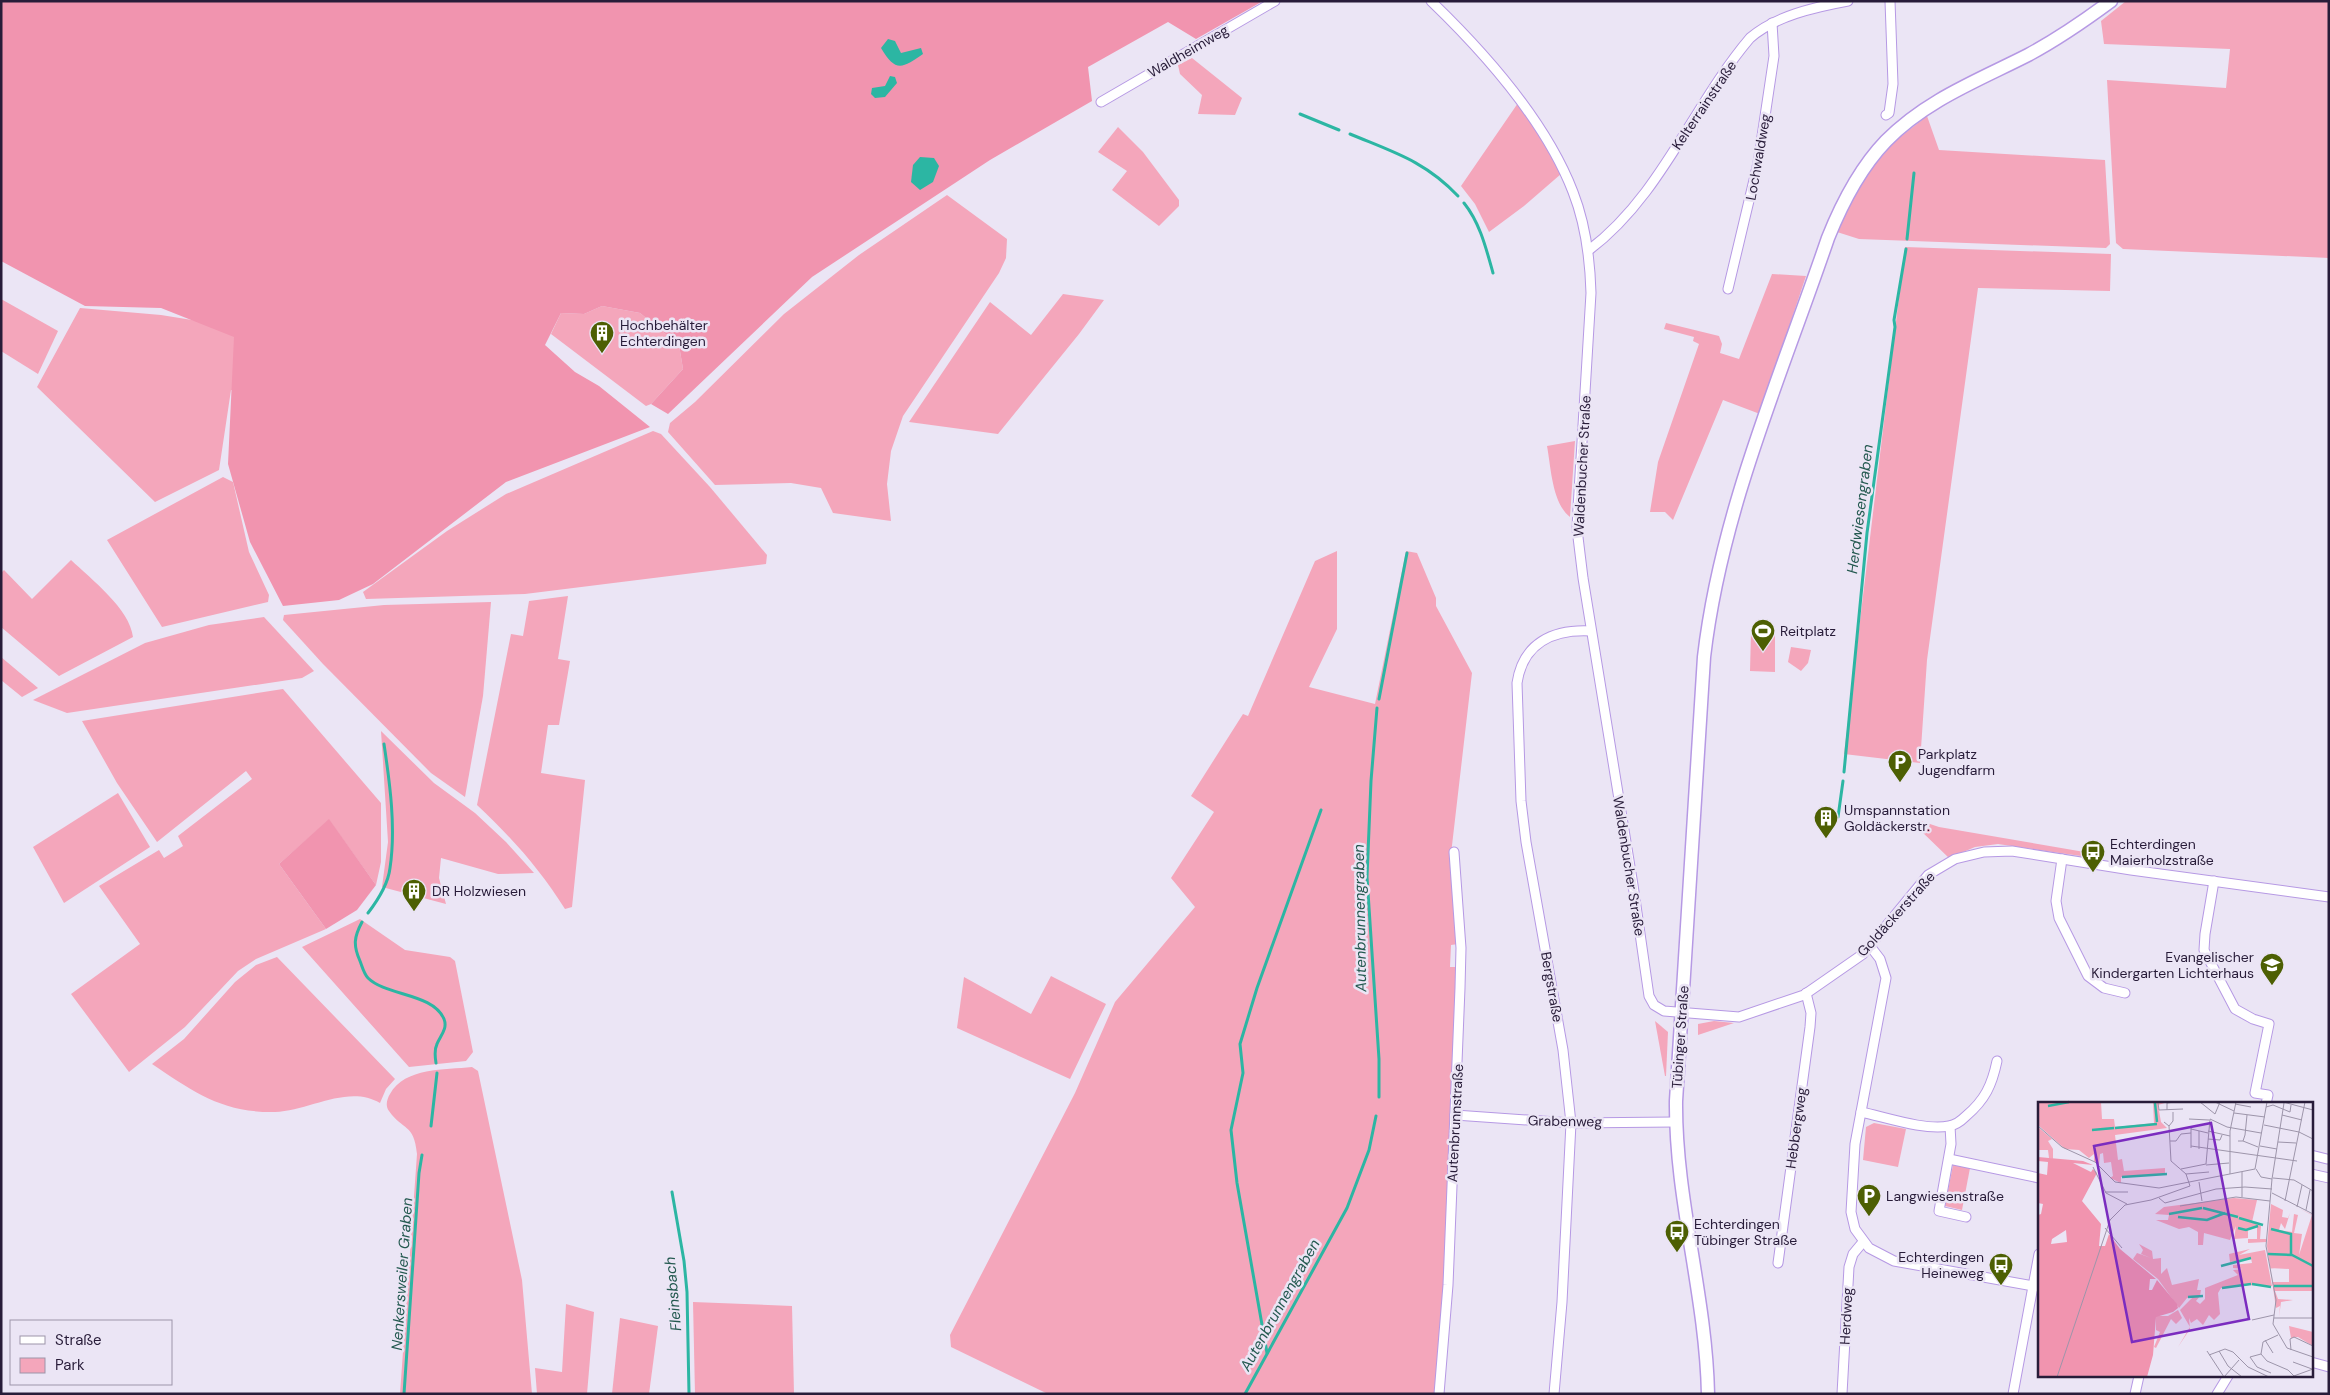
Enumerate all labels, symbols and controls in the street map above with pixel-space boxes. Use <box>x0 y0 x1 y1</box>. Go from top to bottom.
street label: Waldheimweg <box>1144 21 1232 81</box>
street label: Kelterrainstraße <box>1668 57 1740 153</box>
street label: Lochwaldweg <box>1742 112 1774 202</box>
place label: Hochbehälter Echterdingen <box>620 316 708 350</box>
building icon: Hochbehälter Echterdingen <box>589 320 615 354</box>
street label: Waldenbucher Straße <box>1569 395 1595 537</box>
water label: Herdwiesengraben <box>1842 443 1878 575</box>
sports icon: Reitplatz <box>1750 618 1776 652</box>
place label: Reitplatz <box>1780 622 1836 640</box>
place label: Parkplatz Jugendfarm <box>1918 745 1995 779</box>
parking icon: Parkplatz Jugendfarm <box>1887 749 1913 783</box>
street label: Waldenbucher Straße <box>1609 795 1649 937</box>
place label: Umspannstation Goldäckerstr. <box>1844 801 1950 835</box>
building icon: Umspannstation Goldäckerstr. <box>1813 805 1839 839</box>
place label: Echterdingen Maierholzstraße <box>2110 835 2214 869</box>
bus stop icon: Echterdingen Maierholzstraße <box>2080 839 2106 873</box>
water label: Autenbrunnengraben <box>1349 844 1371 993</box>
street label: Goldäckerstraße <box>1853 868 1939 960</box>
building icon: DR Holzwiesen <box>401 878 427 912</box>
place label: DR Holzwiesen <box>432 882 526 900</box>
place label: Evangelischer Kindergarten Lichterhaus <box>2091 948 2254 982</box>
street label: Bergstraße <box>1537 950 1567 1024</box>
school or university icon: Evangelischer Kindergarten Lichterhaus <box>2259 952 2285 986</box>
street label: Tübinger Straße <box>1667 985 1693 1089</box>
street label: Autenbrunnstraße <box>1443 1063 1467 1183</box>
street label: Hebbergweg <box>1781 1086 1811 1170</box>
inset map <box>2038 1102 2312 1378</box>
street label: Grabenweg <box>1528 1111 1602 1131</box>
parking icon: Langwiesenstraße <box>1856 1183 1882 1217</box>
place label: Langwiesenstraße <box>1886 1187 2004 1205</box>
water label: Nenkersweiler Graben <box>387 1196 417 1351</box>
place label: Echterdingen Tübinger Straße <box>1694 1215 1797 1249</box>
bus stop icon: Echterdingen Tübinger Straße <box>1664 1219 1690 1253</box>
water label: Autenbrunnengraben <box>1235 1235 1325 1375</box>
place label: Echterdingen Heineweg <box>1898 1248 1984 1282</box>
bus stop icon: Echterdingen Heineweg <box>1988 1252 2014 1286</box>
water label: Fleinsbach <box>660 1256 686 1332</box>
street label: Herdweg <box>1836 1287 1856 1345</box>
legend <box>10 1320 172 1385</box>
text: Straße <box>55 1330 102 1350</box>
text: Park <box>55 1355 85 1375</box>

